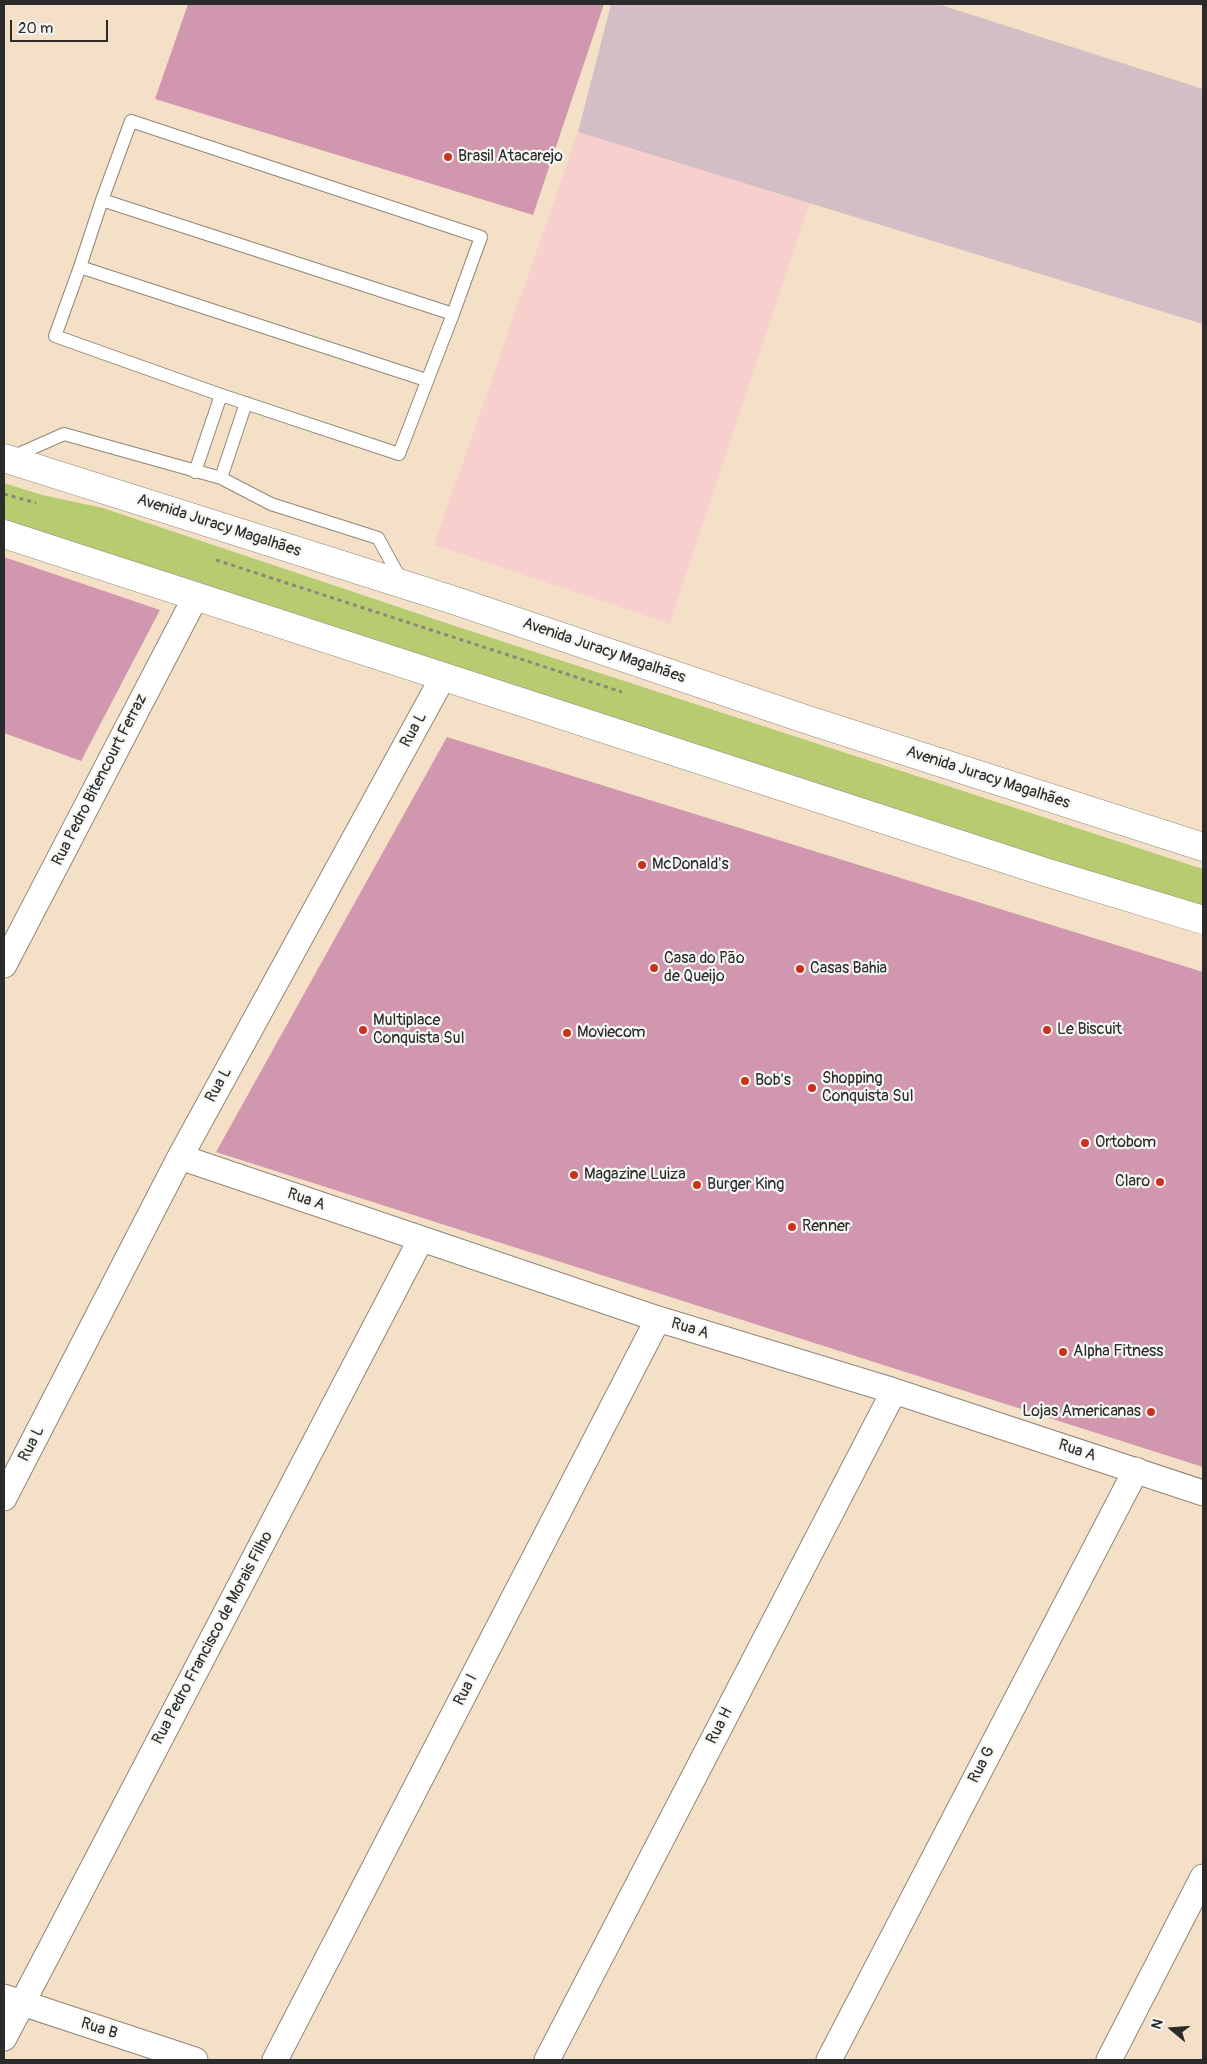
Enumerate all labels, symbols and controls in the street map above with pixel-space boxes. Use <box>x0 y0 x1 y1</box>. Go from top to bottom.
scale bar <box>12 10 110 42</box>
text: 20 m <box>18 19 53 38</box>
place label: Brasil Atacarejo <box>458 147 563 167</box>
marker: Brasil Atacarejo <box>442 151 454 163</box>
street label: Avenida Juracy Magalhães <box>135 490 303 562</box>
street label: Avenida Juracy Magalhães <box>520 614 688 688</box>
street label: Rua Pedro Bitencourt Ferraz <box>48 691 152 869</box>
street label: Rua L <box>397 709 431 751</box>
street label: Avenida Juracy Magalhães <box>904 742 1072 814</box>
place label: McDonald's <box>652 855 729 875</box>
marker: McDonald's <box>636 859 648 871</box>
place label: Casa do Pão de Queijo <box>664 949 745 987</box>
place label: Casas Bahia <box>810 959 887 979</box>
marker: Casa do Pão de Queijo <box>648 962 660 974</box>
marker: Casas Bahia <box>794 963 806 975</box>
place label: Multiplace Conquista Sul <box>373 1011 464 1049</box>
place label: Le Biscuit <box>1057 1020 1122 1040</box>
place label: Moviecom <box>577 1023 645 1043</box>
marker: Multiplace Conquista Sul <box>357 1024 369 1036</box>
marker: Le Biscuit <box>1041 1024 1053 1036</box>
marker: Moviecom <box>561 1027 573 1039</box>
street label: Rua L <box>202 1064 236 1106</box>
place label: Shopping Conquista Sul <box>822 1069 913 1107</box>
place label: Bob's <box>755 1071 791 1091</box>
marker: Bob's <box>739 1075 751 1087</box>
marker: Shopping Conquista Sul <box>806 1082 818 1094</box>
place label: Ortobom <box>1095 1133 1156 1153</box>
marker: Ortobom <box>1079 1137 1091 1149</box>
place label: Magazine Luiza <box>584 1165 686 1185</box>
marker: Magazine Luiza <box>568 1169 580 1181</box>
place label: Claro <box>1115 1172 1150 1192</box>
place label: Burger King <box>707 1175 784 1195</box>
marker: Claro <box>1154 1176 1166 1188</box>
marker: Burger King <box>691 1179 703 1191</box>
street label: Rua A <box>285 1185 327 1215</box>
place label: Renner <box>802 1217 851 1237</box>
marker: Renner <box>786 1221 798 1233</box>
street label: Rua A <box>669 1314 711 1344</box>
place label: Alpha Fitness <box>1073 1342 1163 1362</box>
marker: Alpha Fitness <box>1057 1346 1069 1358</box>
place label: Lojas Americanas <box>1022 1402 1141 1422</box>
marker: Lojas Americanas <box>1145 1406 1157 1418</box>
street label: Rua L <box>15 1423 49 1465</box>
street label: Rua A <box>1056 1436 1098 1466</box>
street label: Rua Pedro Francisco de Morais Filho <box>149 1528 277 1748</box>
street label: Rua I <box>450 1671 482 1709</box>
street label: Rua H <box>703 1705 737 1747</box>
street label: Rua G <box>965 1743 999 1787</box>
north arrow <box>1147 2004 1197 2054</box>
street label: Rua B <box>78 2014 120 2044</box>
text: N <box>1148 2017 1167 2031</box>

